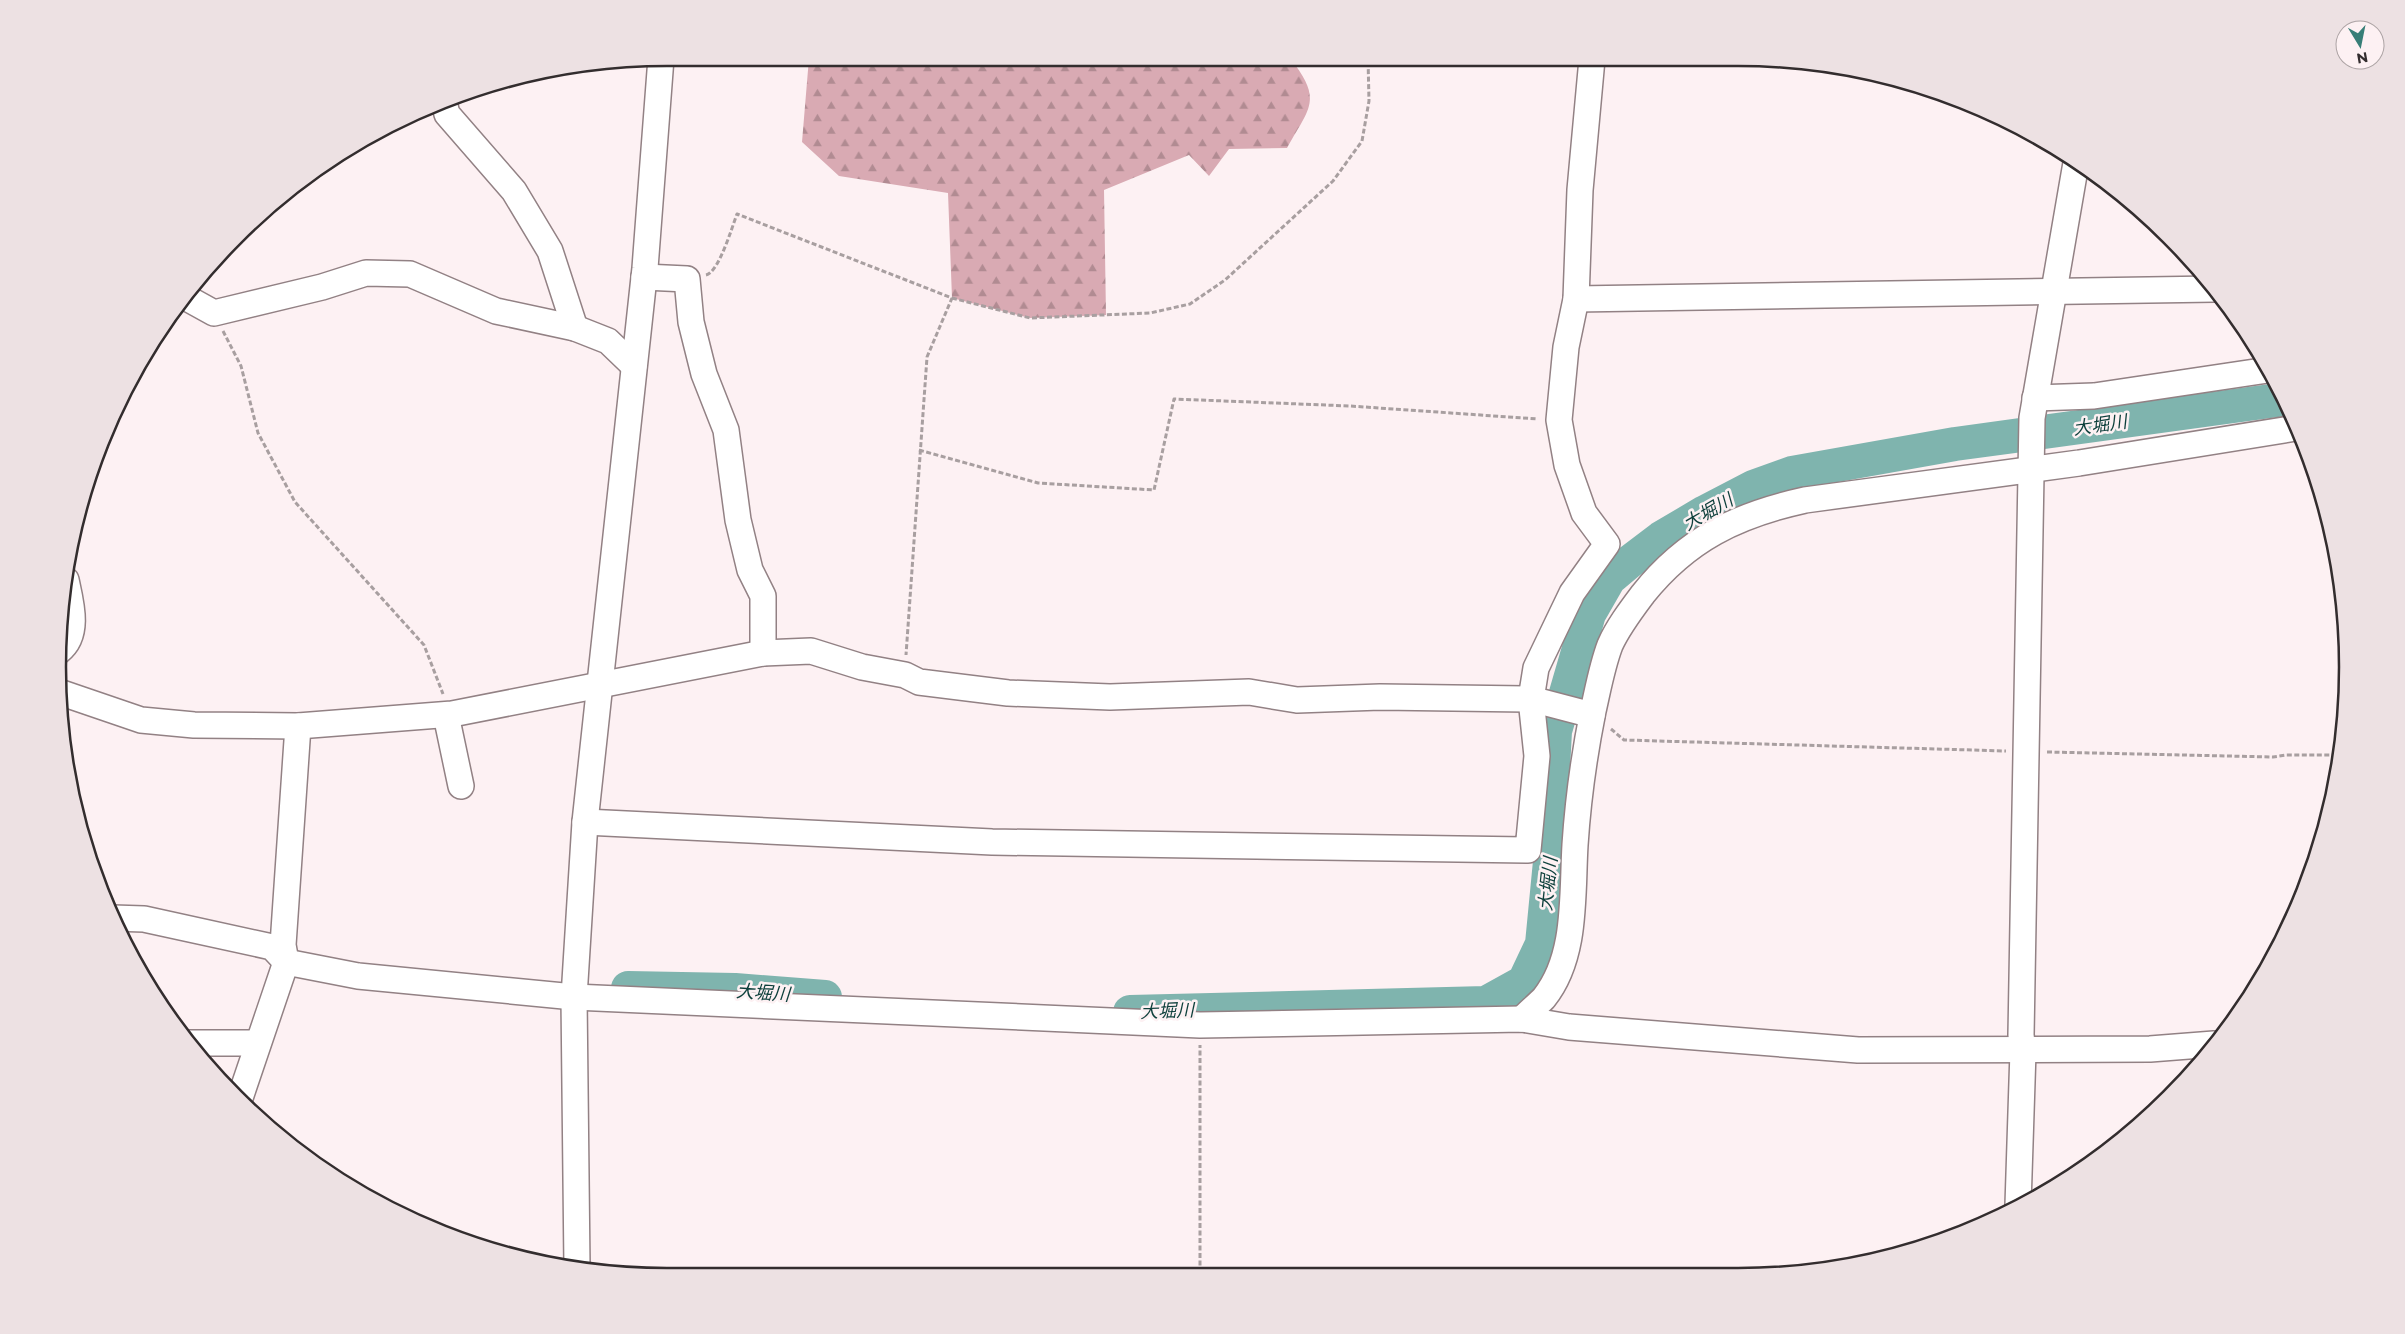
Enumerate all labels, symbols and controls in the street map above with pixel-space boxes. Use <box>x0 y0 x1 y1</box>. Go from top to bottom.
north arrow <box>2335 20 2385 70</box>
text: N <box>2355 48 2369 68</box>
water label: 大堀川 <box>2072 410 2130 440</box>
water label: 大堀川 <box>1679 488 1739 535</box>
water label: 大堀川 <box>1534 854 1562 912</box>
water label: 大堀川 <box>735 980 793 1006</box>
water label: 大堀川 <box>1140 999 1196 1023</box>

